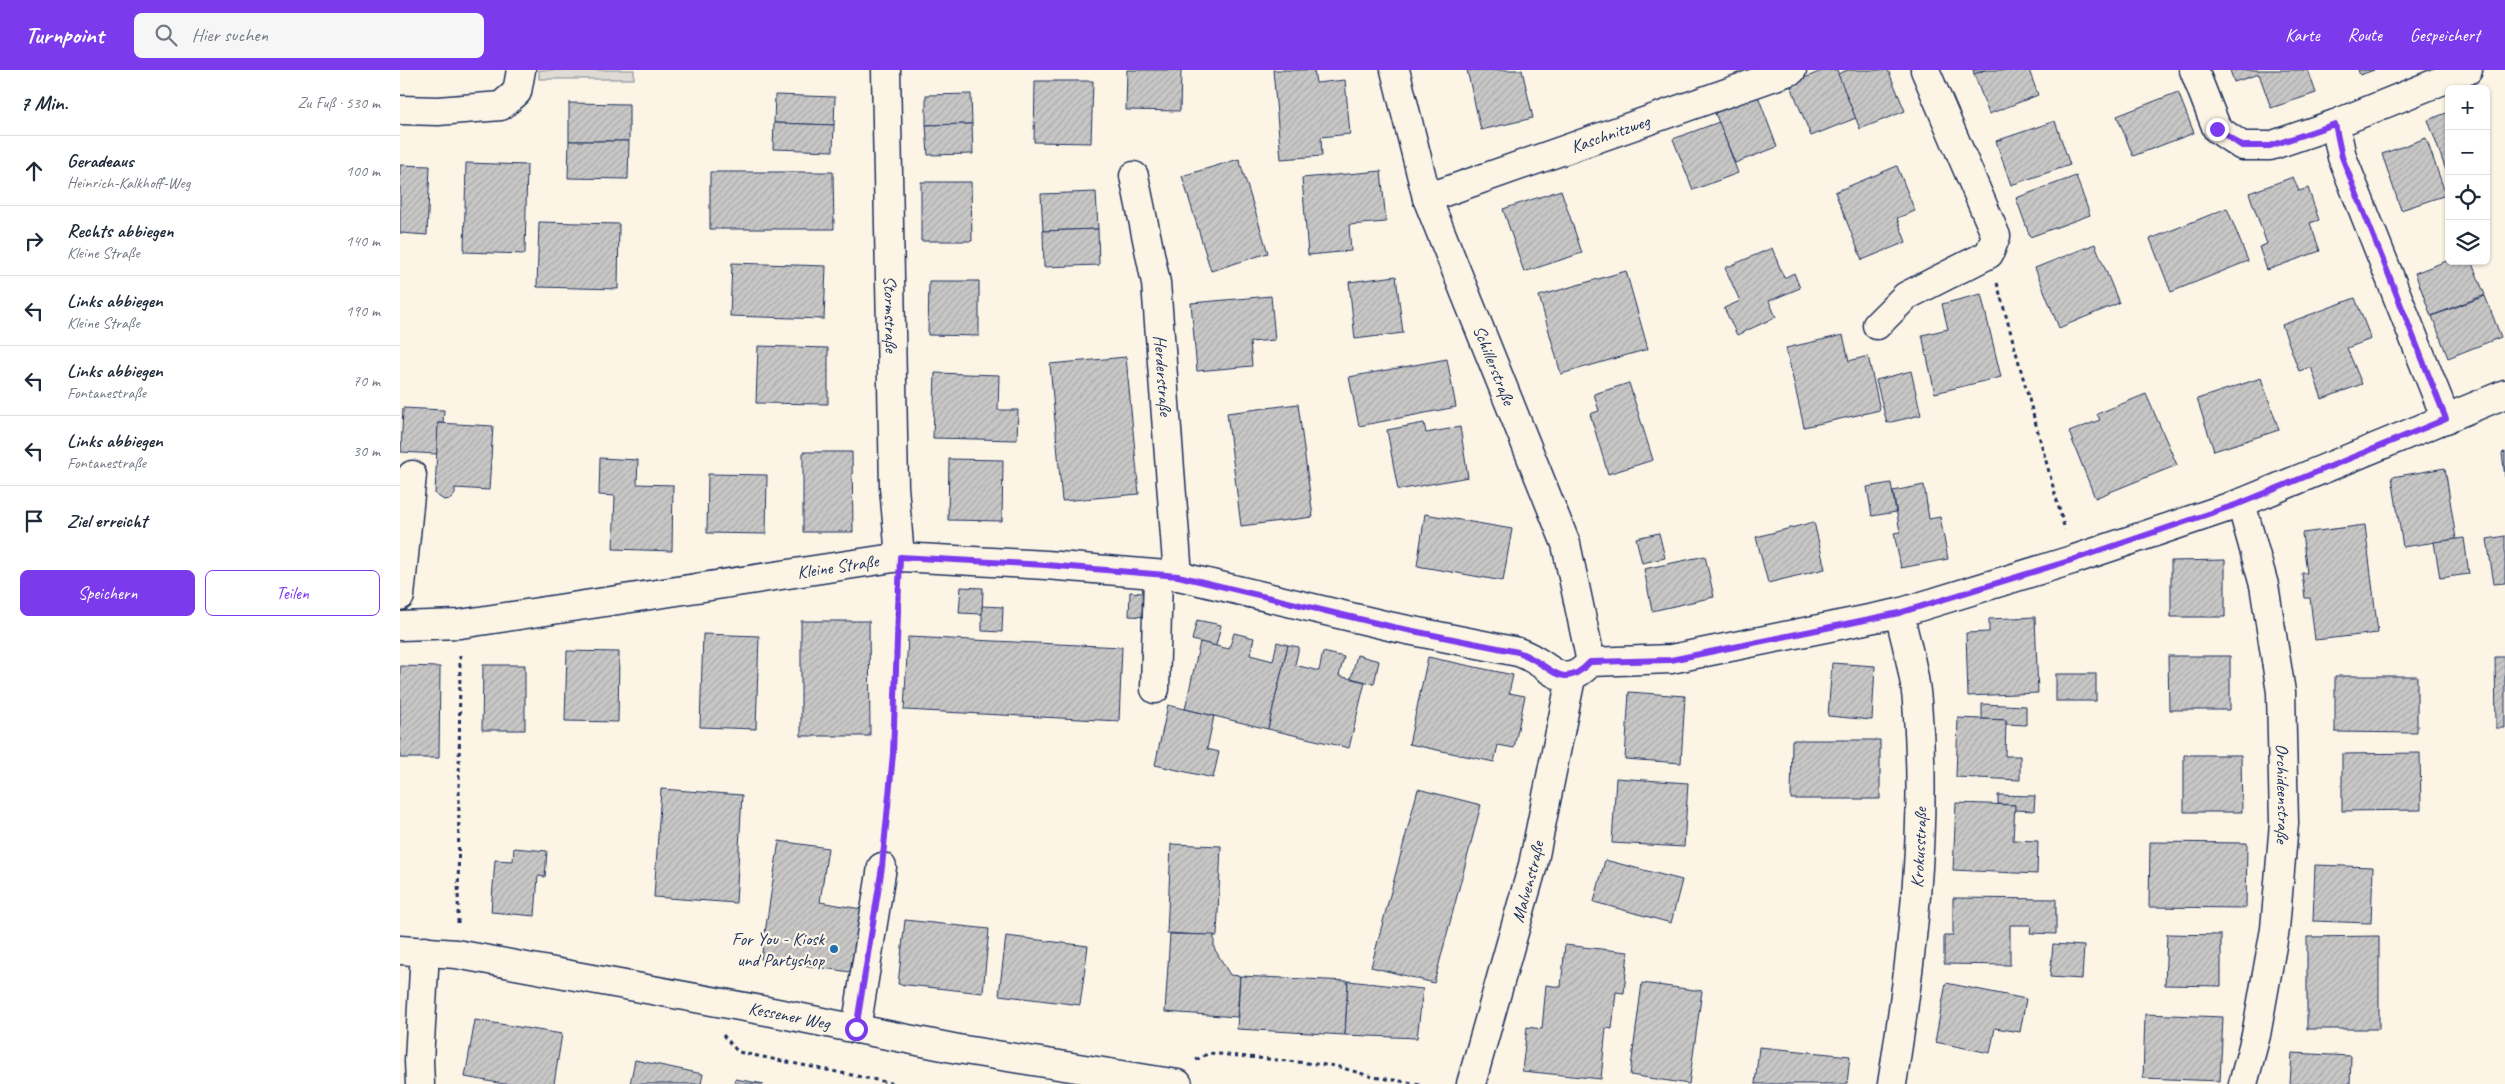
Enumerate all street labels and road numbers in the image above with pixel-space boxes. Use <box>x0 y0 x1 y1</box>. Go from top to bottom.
street label: Kaschnitzweg <box>1568 109 1654 158</box>
street label: Stormstraße <box>879 275 902 354</box>
street label: Schillerstraße <box>1468 322 1520 409</box>
street label: Herderstraße <box>1149 334 1177 418</box>
street label: Kleine Straße <box>796 549 881 584</box>
street label: Orchideenstraße <box>2271 743 2295 845</box>
street label: Krokusstraße <box>1906 806 1931 888</box>
street label: Malvenstraße <box>1506 838 1549 925</box>
street label: Kessener Weg <box>747 997 833 1035</box>

